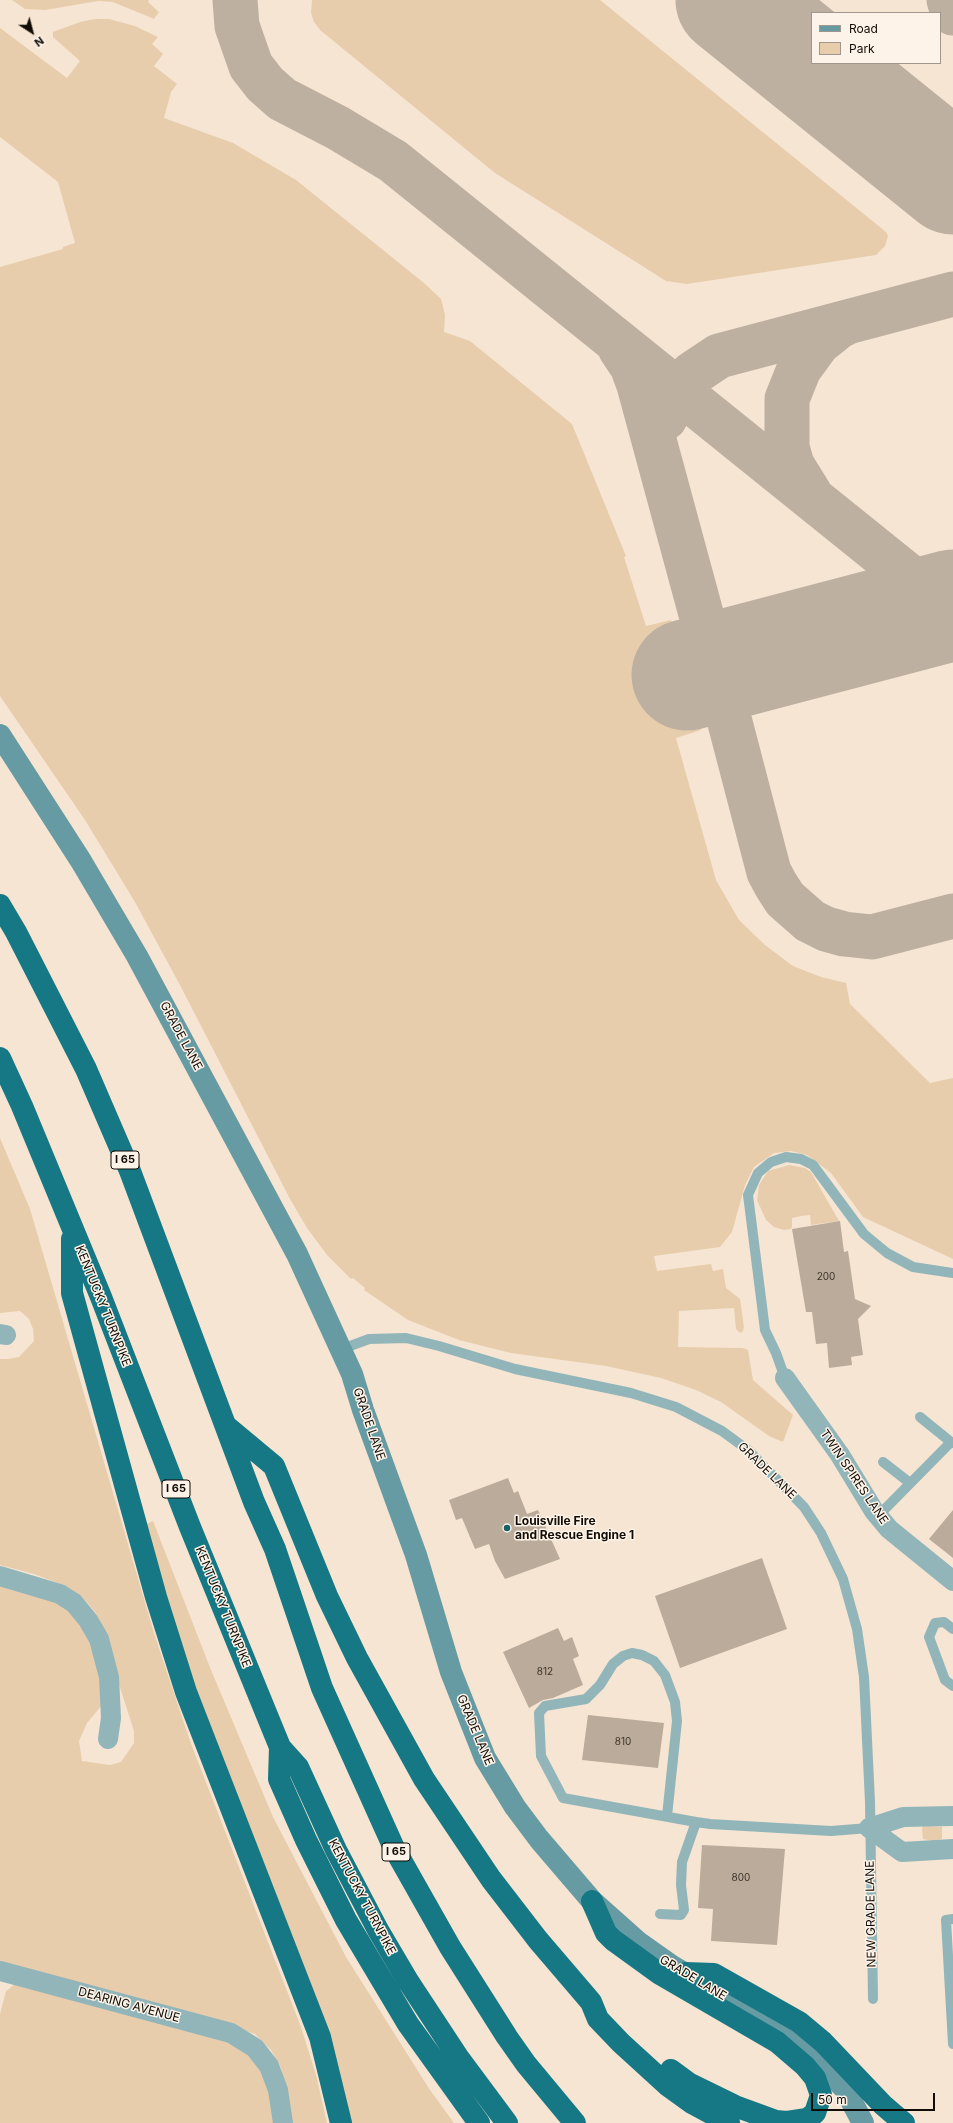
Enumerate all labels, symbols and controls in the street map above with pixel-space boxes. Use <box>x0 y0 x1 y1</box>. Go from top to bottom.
north arrow <box>12 12 52 52</box>
legend <box>811 12 941 64</box>
text: Road <box>849 21 878 36</box>
text: N <box>32 34 47 50</box>
text: Park <box>849 41 875 56</box>
street label: GRADE LANE <box>157 999 205 1073</box>
road number: I 65 <box>111 1151 139 1169</box>
street label: KENTUCKY TURNPIKE <box>72 1244 134 1368</box>
house number: 200 <box>817 1271 835 1283</box>
street label: GRADE LANE <box>350 1386 388 1462</box>
street label: TWIN SPIRES LANE <box>817 1427 891 1527</box>
street label: GRADE LANE <box>735 1440 799 1502</box>
road number: I 65 <box>162 1480 190 1498</box>
place label: Louisville Fire and Rescue Engine 1 <box>515 1514 634 1542</box>
marker: Louisville Fire and Rescue Engine 1 <box>502 1523 512 1533</box>
street label: KENTUCKY TURNPIKE <box>192 1545 254 1669</box>
house number: 812 <box>537 1666 553 1678</box>
street label: GRADE LANE <box>454 1692 496 1768</box>
house number: 810 <box>615 1736 631 1748</box>
street label: KENTUCKY TURNPIKE <box>325 1837 399 1957</box>
road number: I 65 <box>382 1843 410 1861</box>
street label: NEW GRADE LANE <box>863 1860 879 1968</box>
house number: 800 <box>732 1872 750 1884</box>
street label: GRADE LANE <box>657 1952 729 2004</box>
street label: DEARING AVENUE <box>77 1985 181 2025</box>
scale bar <box>813 2085 937 2111</box>
text: 50 m <box>818 2092 847 2107</box>

